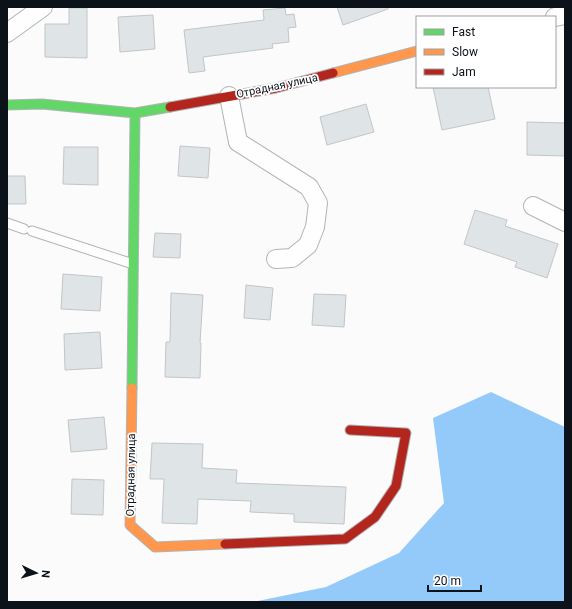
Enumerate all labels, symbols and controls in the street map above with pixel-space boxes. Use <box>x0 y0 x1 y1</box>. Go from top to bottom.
legend <box>416 16 556 88</box>
text: Fast <box>452 25 475 39</box>
text: Slow <box>452 45 478 59</box>
text: Jam <box>452 65 476 79</box>
street label: Отрадная улица <box>235 71 319 101</box>
street label: Отрадная улица <box>124 433 138 517</box>
north arrow <box>16 553 56 593</box>
scale bar <box>428 567 481 593</box>
text: N <box>39 569 52 578</box>
text: 20 m <box>434 574 461 588</box>

